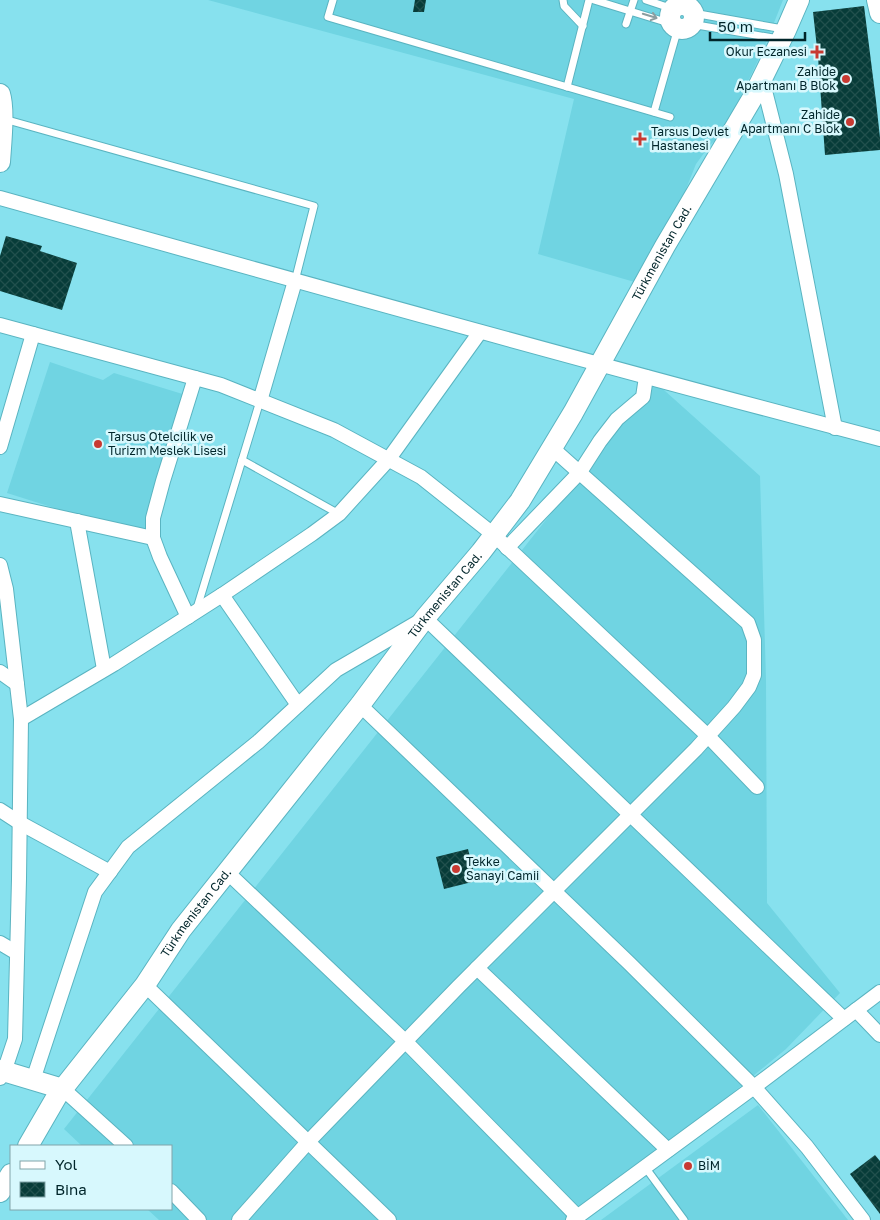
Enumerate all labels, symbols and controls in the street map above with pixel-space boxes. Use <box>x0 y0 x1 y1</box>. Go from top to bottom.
scale bar <box>710 10 805 42</box>
one-way arrow <box>642 12 658 22</box>
text: 50 m <box>718 17 753 35</box>
place label: Okur Eczanesi <box>726 44 807 59</box>
marker: Okur Eczanesi <box>811 46 823 58</box>
place label: Zahide Apartmanı B Blok <box>736 64 836 93</box>
marker: Zahide Apartmanı B Blok <box>840 73 852 85</box>
place label: Zahide Apartmanı C Blok <box>740 107 840 136</box>
marker: Zahide Apartmanı C Blok <box>844 116 856 128</box>
place label: Tarsus Devlet Hastanesi <box>651 124 729 153</box>
marker: Tarsus Devlet Hastanesi <box>633 132 647 146</box>
street label: Türkmenistan Cad. <box>628 202 695 303</box>
place label: Tarsus Otelcilik ve Turizm Meslek Lisesi <box>108 429 226 458</box>
marker: Tarsus Otelcilik ve Turizm Meslek Lisesi <box>92 438 104 450</box>
street label: Türkmenistan Cad. <box>405 548 485 641</box>
place label: Tekke Sanayi Camii <box>466 854 539 883</box>
marker: Tekke Sanayi Camii <box>450 863 462 875</box>
street label: Türkmenistan Cad. <box>157 865 234 960</box>
legend <box>10 1145 172 1210</box>
text: Yol <box>55 1155 77 1173</box>
place label: BİM <box>698 1158 720 1173</box>
marker: BİM <box>682 1160 694 1172</box>
text: Bina <box>55 1180 87 1198</box>

